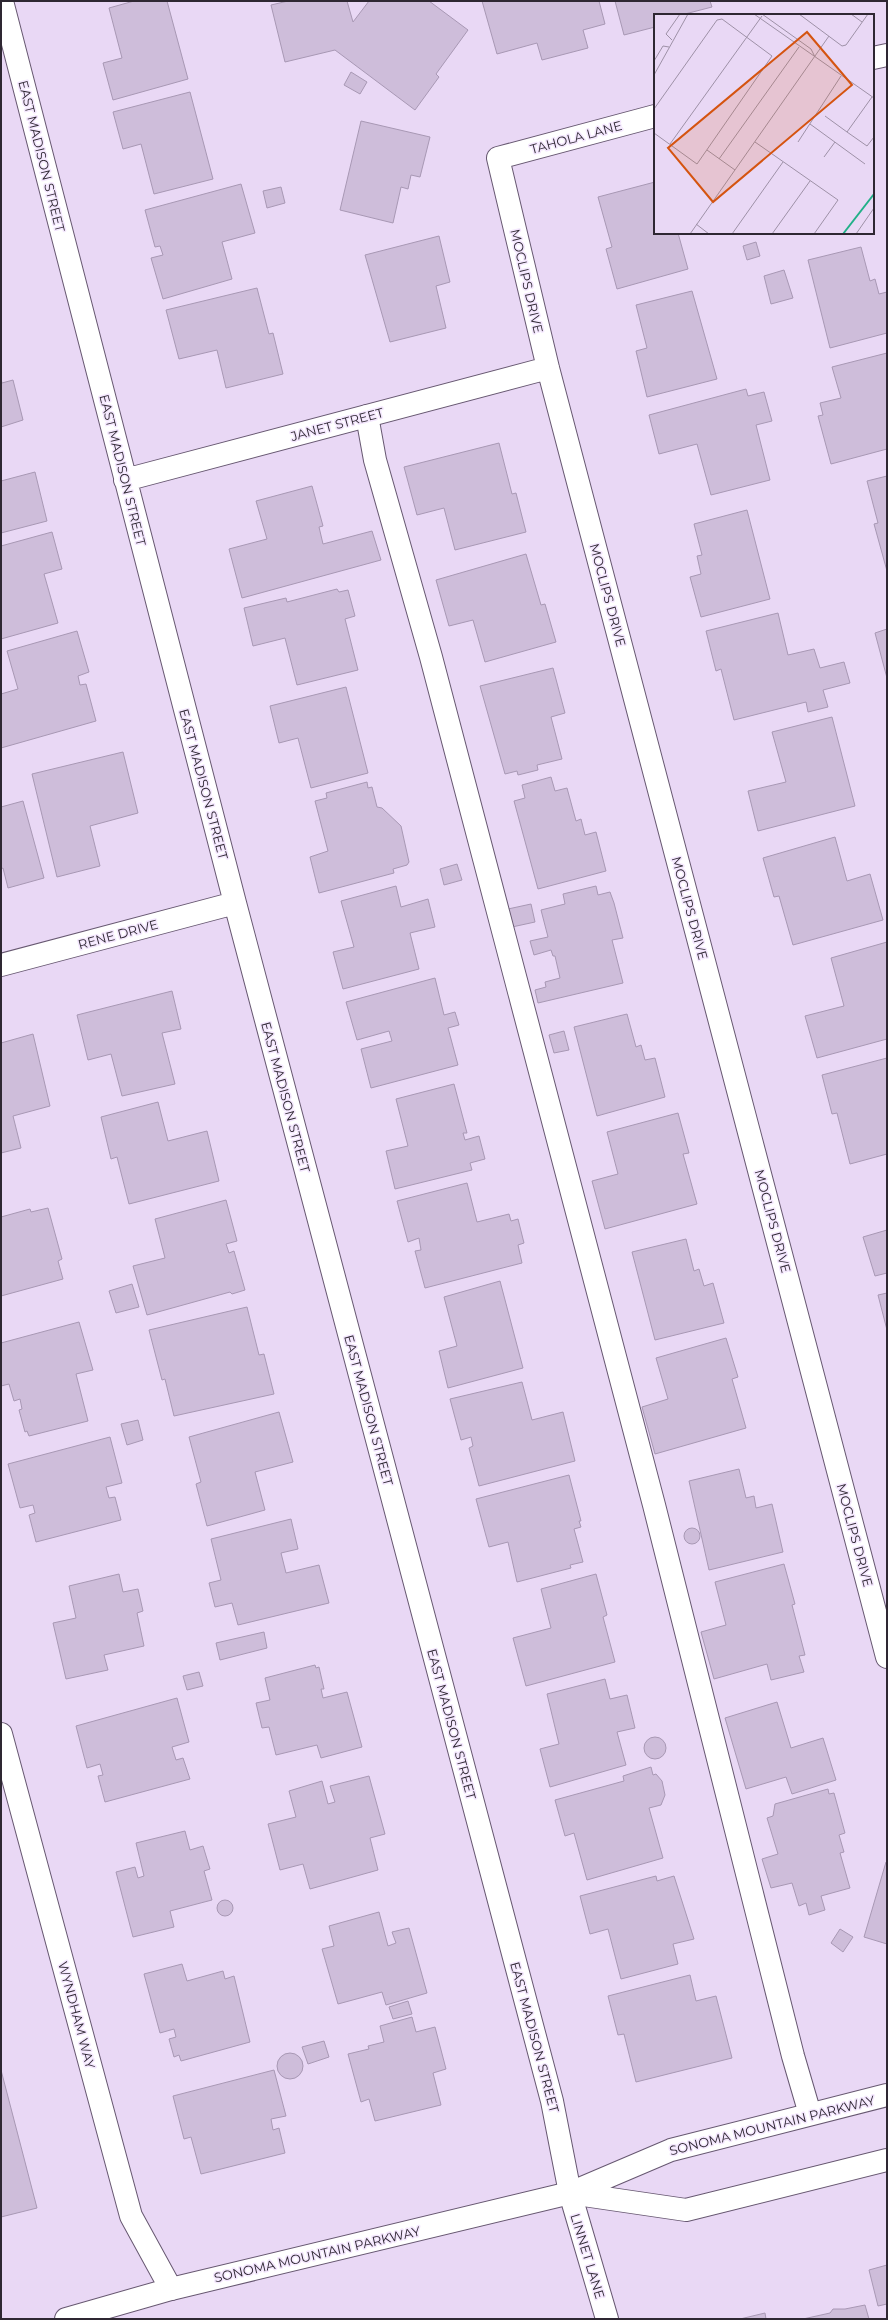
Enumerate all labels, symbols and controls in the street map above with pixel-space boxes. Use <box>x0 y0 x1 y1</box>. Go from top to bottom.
inset map <box>654 14 874 234</box>
street label: EAST MADISON STREET <box>15 79 69 234</box>
street label: TAHOLA LANE <box>528 117 624 157</box>
street label: MOCLIPS DRIVE <box>507 227 547 335</box>
street label: EAST MADISON STREET <box>96 393 150 548</box>
street label: JANET STREET <box>288 404 386 444</box>
street label: MOCLIPS DRIVE <box>587 542 629 648</box>
street label: EAST MADISON STREET <box>176 707 232 862</box>
street label: MOCLIPS DRIVE <box>669 855 711 961</box>
street label: RENE DRIVE <box>76 916 160 952</box>
street label: EAST MADISON STREET <box>258 1020 314 1175</box>
street label: MOCLIPS DRIVE <box>752 1168 794 1274</box>
street label: EAST MADISON STREET <box>341 1333 397 1488</box>
street label: MOCLIPS DRIVE <box>834 1482 876 1588</box>
street label: EAST MADISON STREET <box>424 1647 480 1802</box>
street label: WYNDHAM WAY <box>55 1960 99 2071</box>
street label: EAST MADISON STREET <box>507 1960 563 2115</box>
street label: SONOMA MOUNTAIN PARKWAY <box>668 2092 877 2158</box>
street label: LINNET LANE <box>567 2211 609 2301</box>
street label: SONOMA MOUNTAIN PARKWAY <box>212 2222 422 2286</box>

